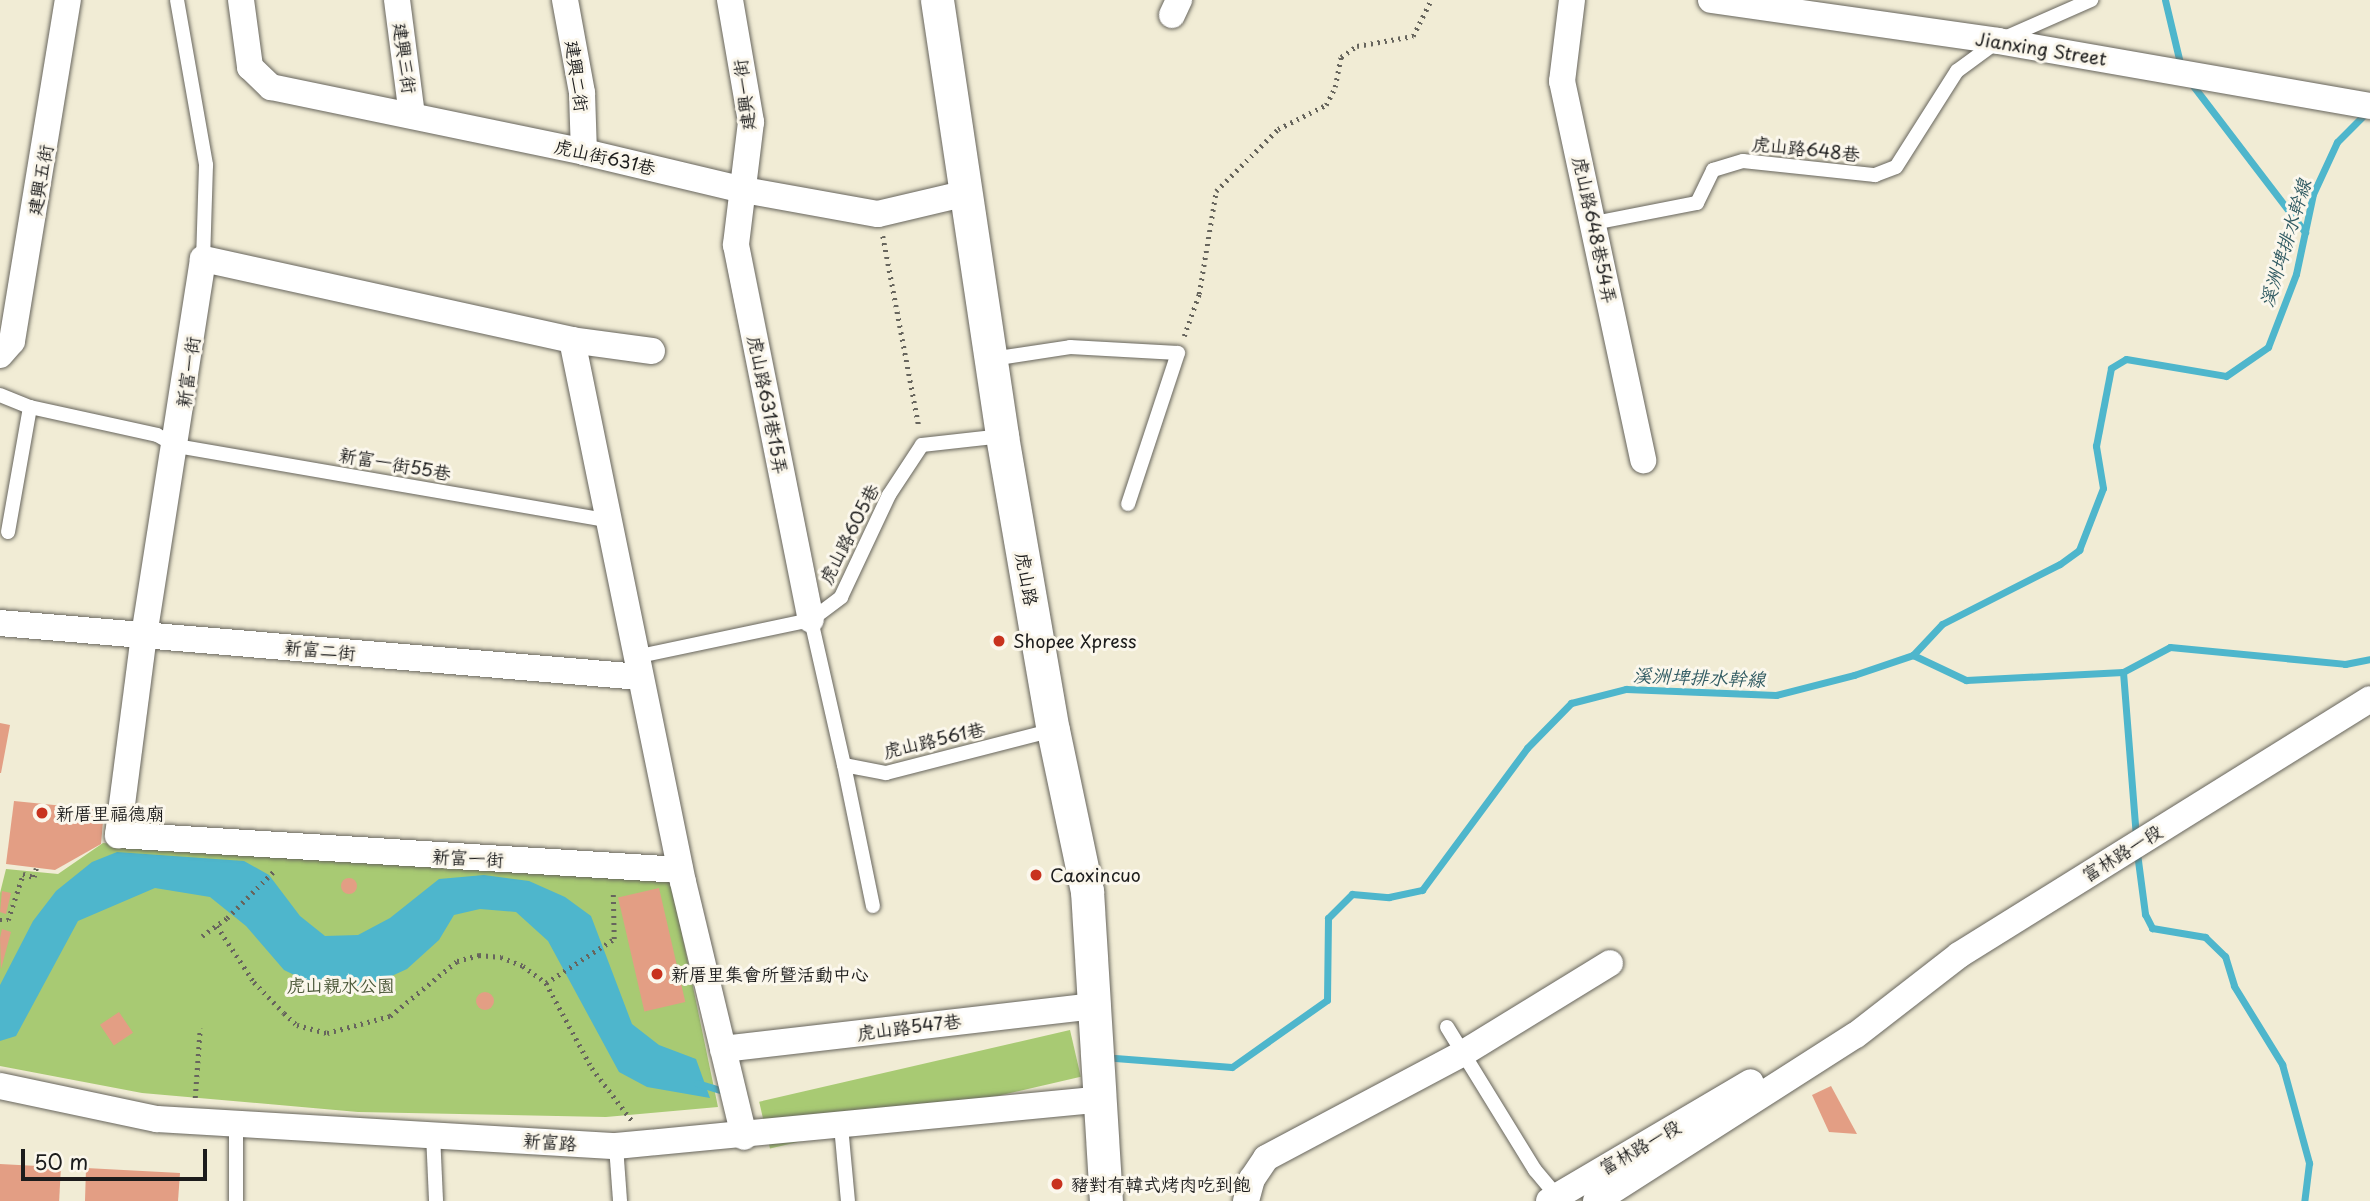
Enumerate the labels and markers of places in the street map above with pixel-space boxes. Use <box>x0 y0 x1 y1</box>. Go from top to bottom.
place label: Shopee Xpress <box>1013 630 1138 652</box>
marker: Shopee Xpress <box>991 633 1007 649</box>
place label: 新厝里福德廟 <box>56 802 164 824</box>
marker: 新厝里福德廟 <box>34 805 50 821</box>
place label: Caoxincuo <box>1050 864 1141 886</box>
marker: Caoxincuo <box>1028 867 1044 883</box>
place label: 新厝里集會所暨活動中心 <box>671 963 869 985</box>
marker: 新厝里集會所暨活動中心 <box>649 966 665 982</box>
place label: 豬對有韓式烤肉吃到飽 <box>1071 1173 1251 1195</box>
marker: 豬對有韓式烤肉吃到飽 <box>1049 1176 1065 1192</box>

